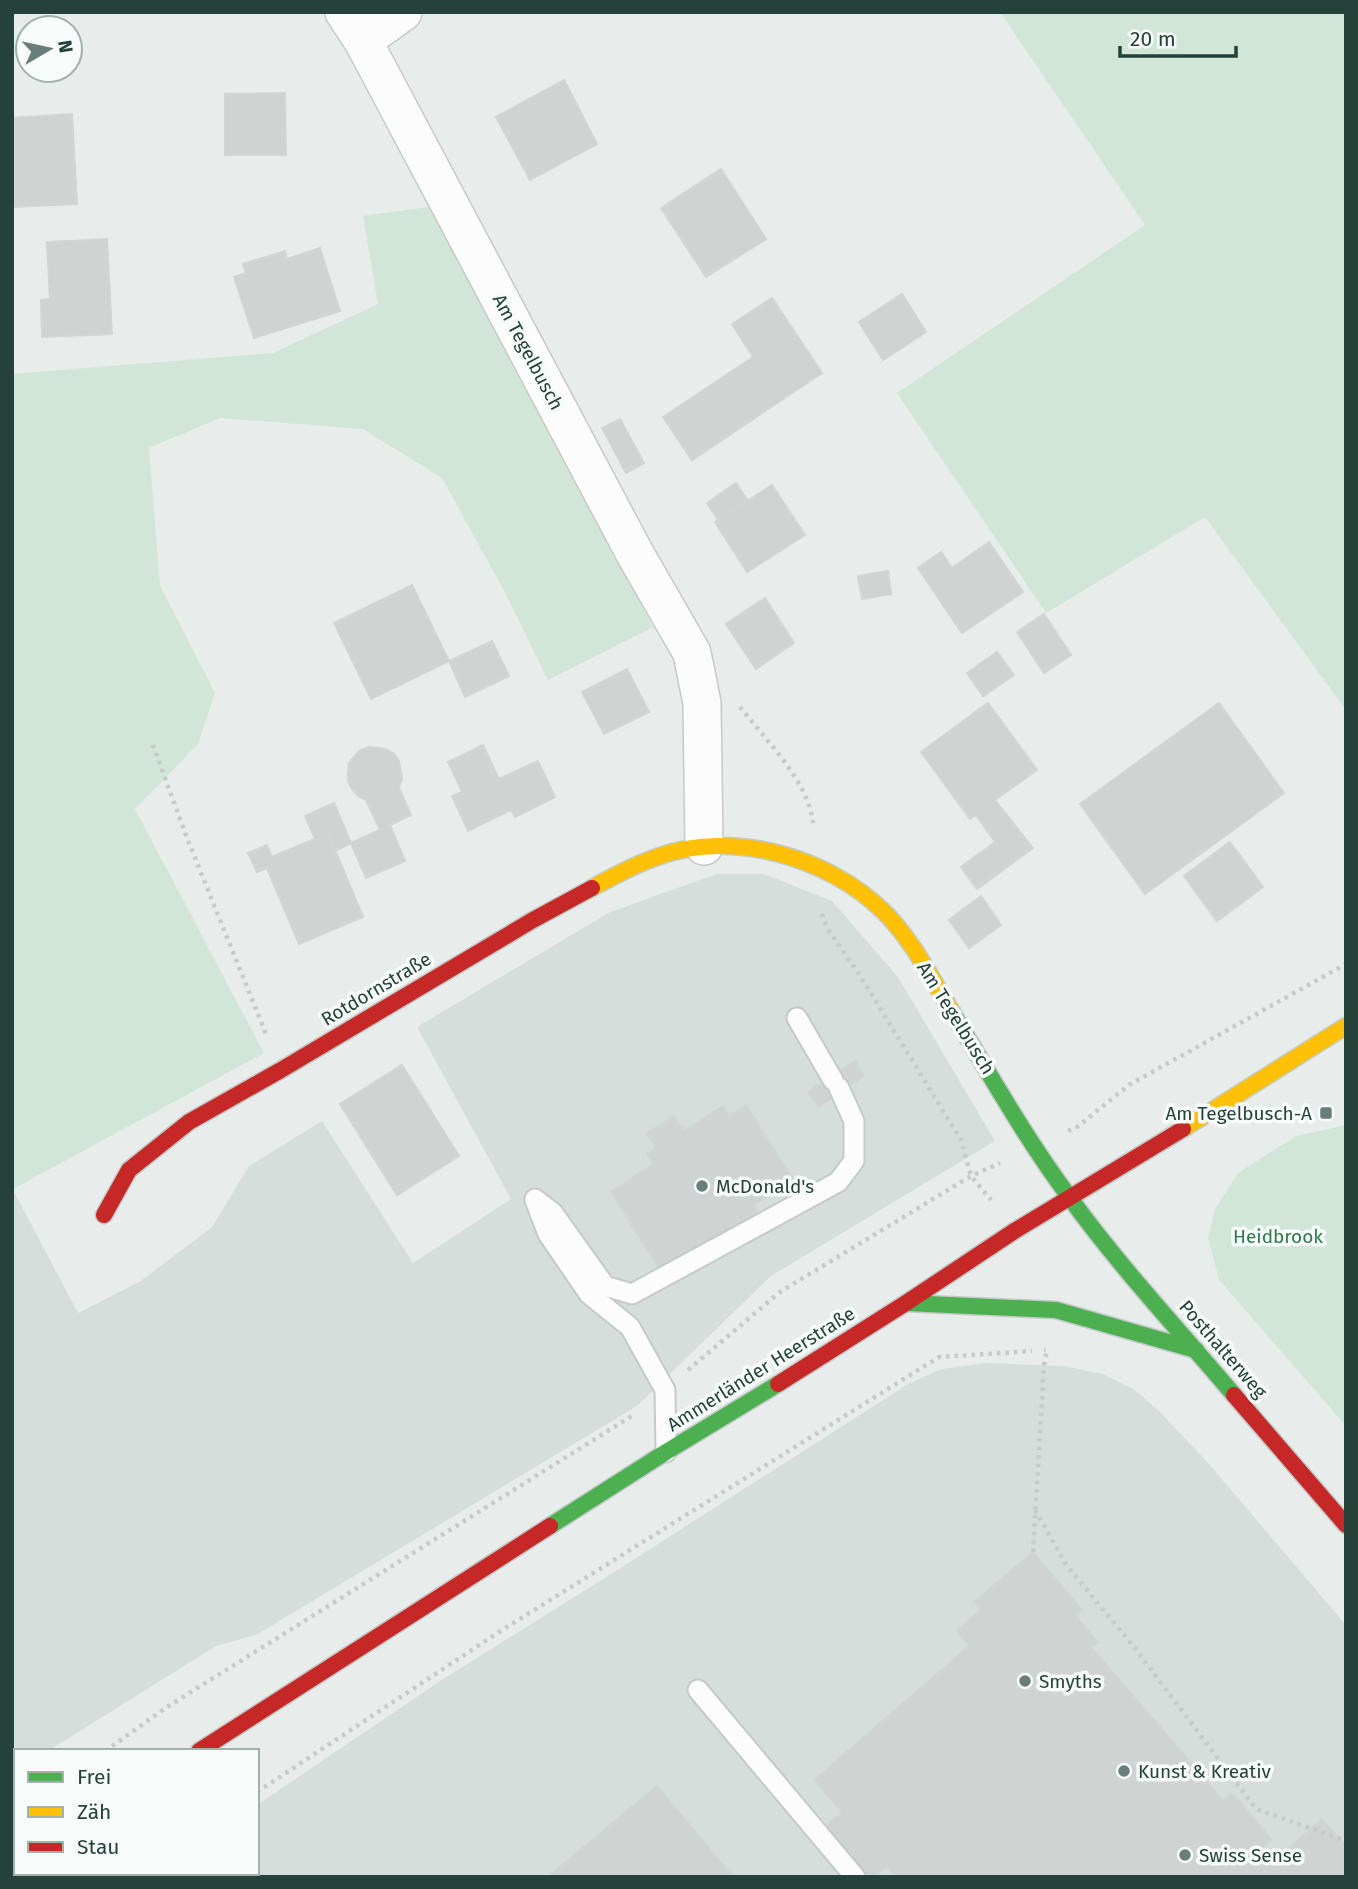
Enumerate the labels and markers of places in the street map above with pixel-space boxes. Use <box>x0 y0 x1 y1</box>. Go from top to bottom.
place label: Am Tegelbusch-A <box>1165 1102 1312 1125</box>
marker: Am Tegelbusch-A <box>1318 1105 1334 1121</box>
place label: McDonald's <box>716 1175 814 1198</box>
marker: McDonald's <box>694 1178 710 1194</box>
place label: Smyths <box>1039 1670 1102 1693</box>
marker: Smyths <box>1017 1673 1033 1689</box>
place label: Kunst & Kreativ <box>1138 1760 1272 1783</box>
marker: Kunst & Kreativ <box>1116 1763 1132 1779</box>
place label: Swiss Sense <box>1199 1844 1302 1867</box>
marker: Swiss Sense <box>1177 1847 1193 1863</box>

